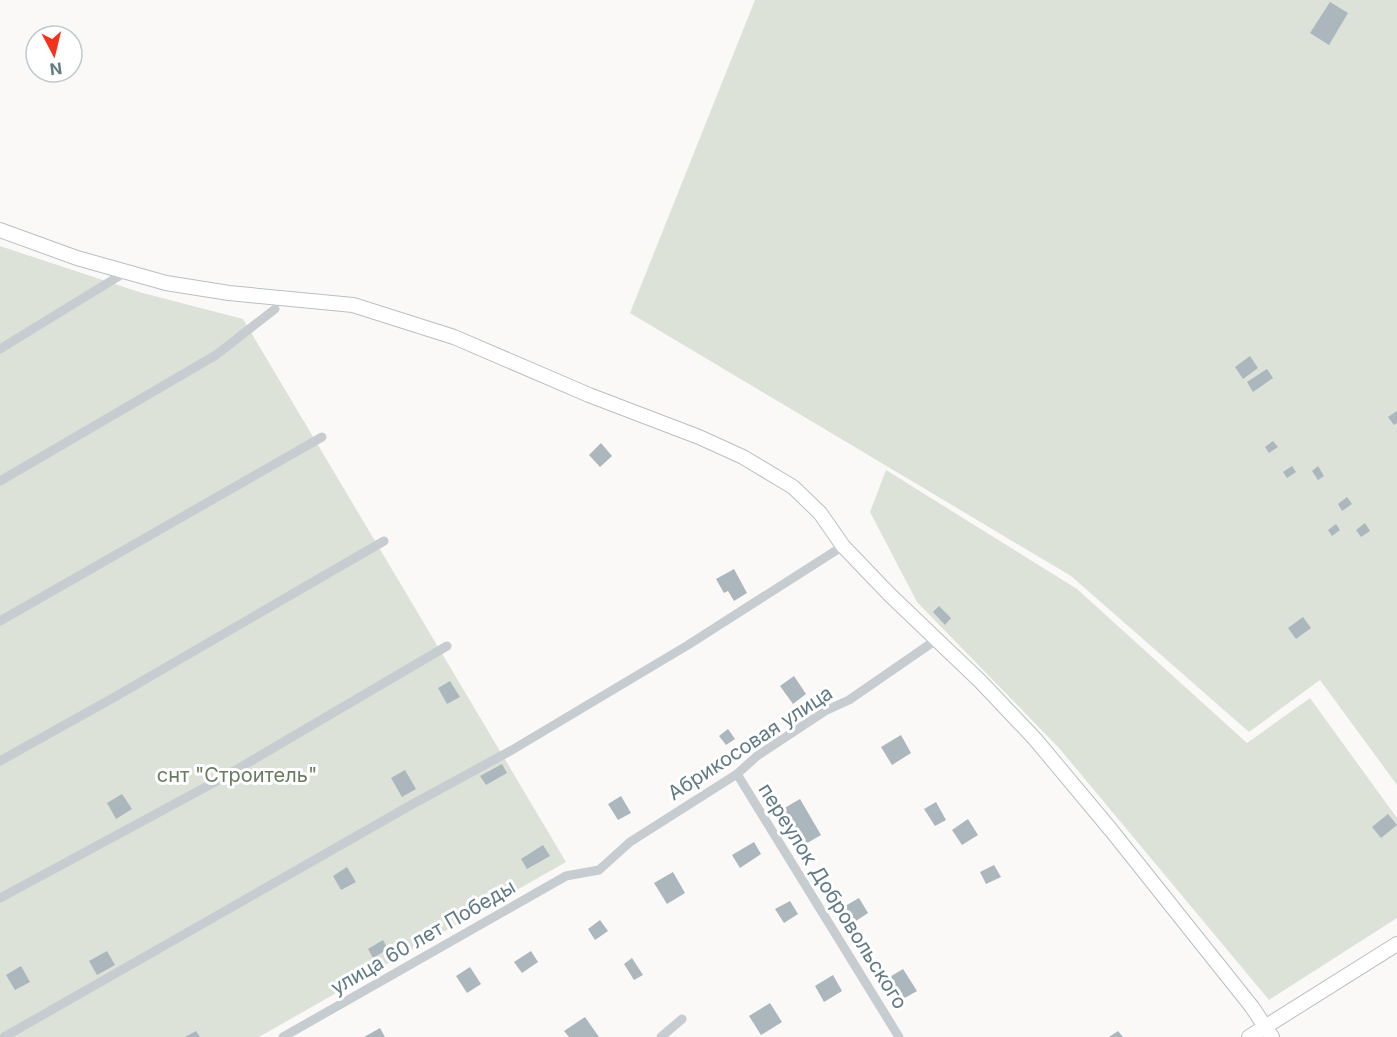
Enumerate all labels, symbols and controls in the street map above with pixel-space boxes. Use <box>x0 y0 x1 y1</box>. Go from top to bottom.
north arrow <box>24 24 84 84</box>
text: N <box>49 58 63 80</box>
street label: Абрикосовая улица <box>663 681 837 805</box>
park label: снт "Строитель" <box>157 763 317 787</box>
street label: переулок Добровольского <box>753 779 913 1013</box>
street label: улица 60 лет Победы <box>327 874 519 1000</box>

